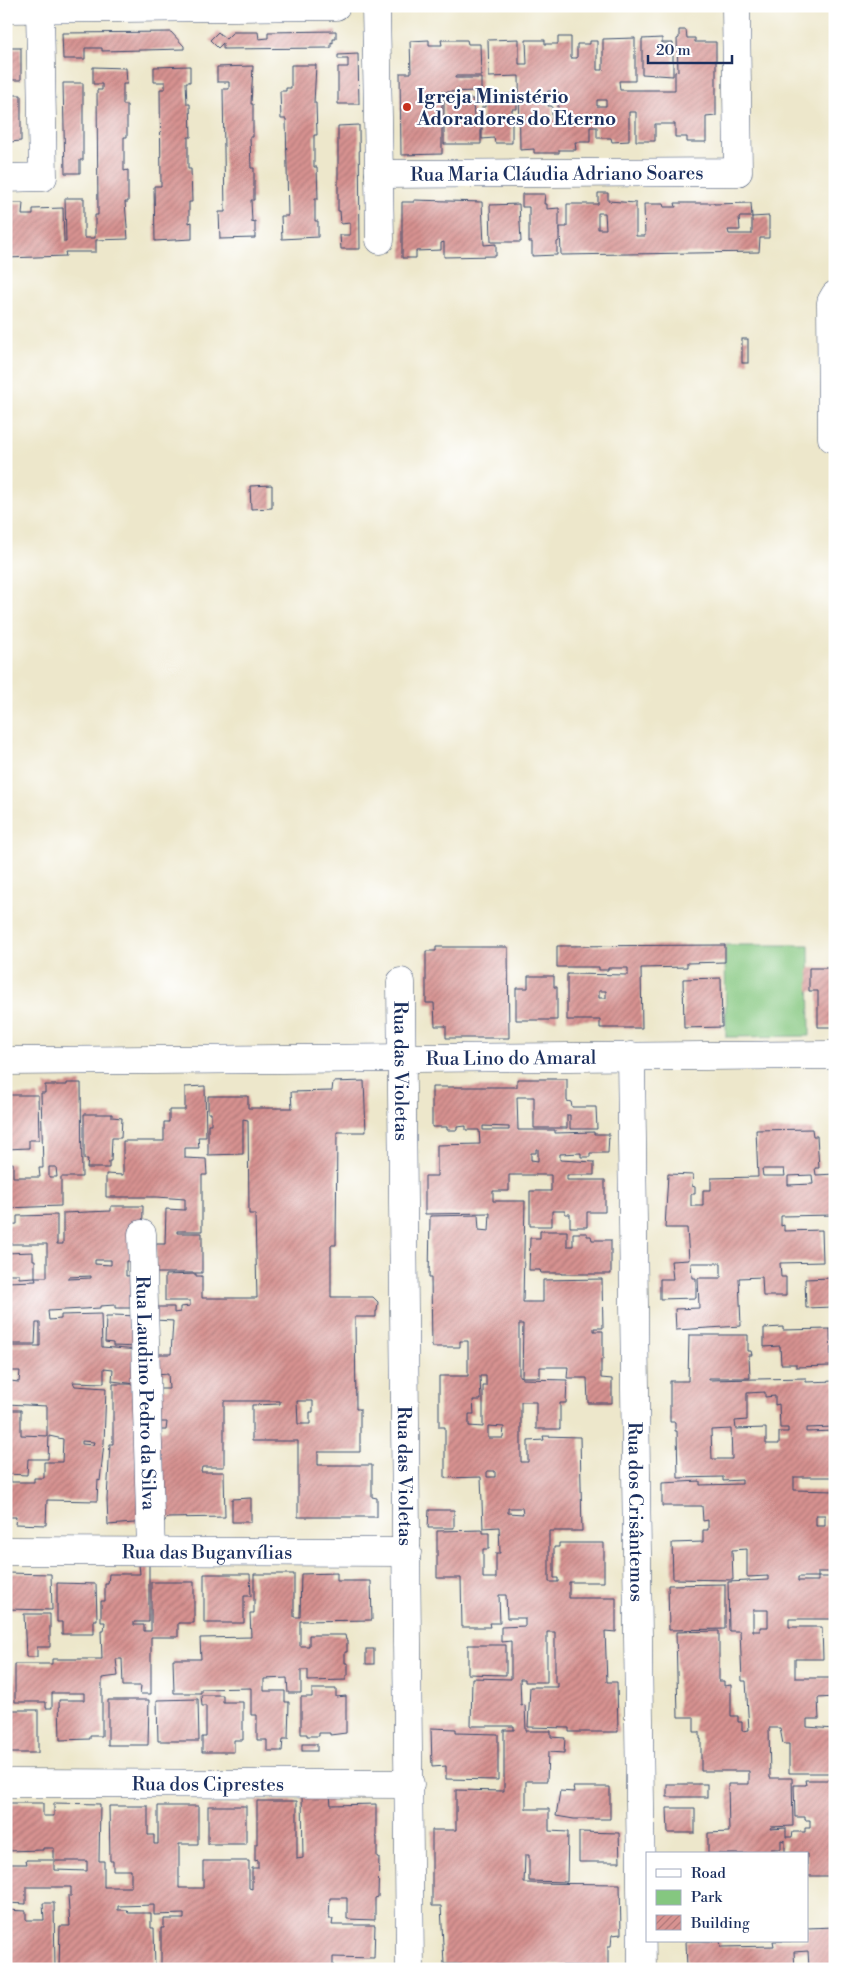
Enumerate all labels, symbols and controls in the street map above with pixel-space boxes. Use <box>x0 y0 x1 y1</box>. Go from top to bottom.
scale bar <box>648 32 732 64</box>
text: 20 m <box>656 41 691 60</box>
place label: Igreja Ministério Adoradores do Eterno <box>416 85 616 131</box>
marker: Igreja Ministério Adoradores do Eterno <box>401 101 413 113</box>
street label: Rua Maria Cláudia Adriano Soares <box>410 161 704 187</box>
street label: Rua das Violetas <box>388 1001 413 1141</box>
street label: Rua Lino do Amaral <box>426 1046 597 1071</box>
street label: Rua Laudino Pedro da Silva <box>130 1275 161 1511</box>
street label: Rua das Violetas <box>392 1406 417 1546</box>
street label: Rua dos Crisântemos <box>622 1422 649 1602</box>
street label: Rua das Buganvílias <box>122 1540 292 1565</box>
street label: Rua dos Ciprestes <box>132 1772 284 1797</box>
legend <box>646 1852 808 1942</box>
text: Road <box>691 1864 726 1883</box>
text: Park <box>691 1888 723 1907</box>
text: Building <box>690 1914 750 1933</box>

